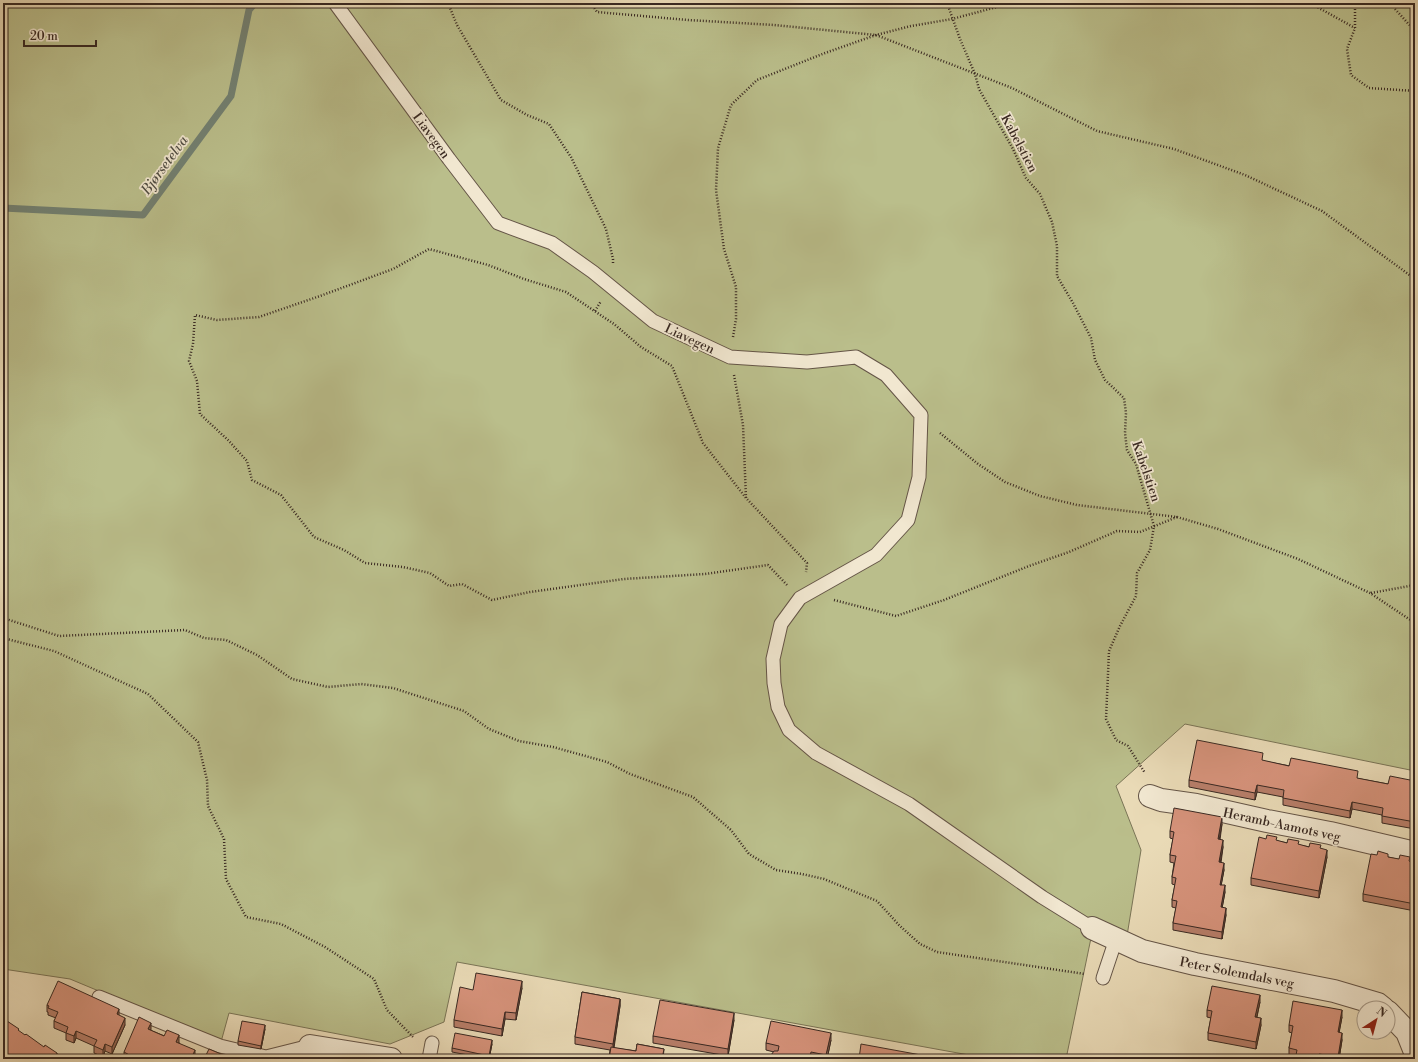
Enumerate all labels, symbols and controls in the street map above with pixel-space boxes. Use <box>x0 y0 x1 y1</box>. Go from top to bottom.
scale bar <box>24 22 96 48</box>
text: 20 m <box>30 29 58 44</box>
street label: Liavegen <box>409 109 453 162</box>
street label: Kabelstien <box>997 112 1041 175</box>
water label: Bjørsetelva <box>137 132 192 199</box>
street label: Liavegen <box>662 320 717 357</box>
street label: Kabelstien <box>1128 439 1164 504</box>
street label: Heramb-Aamots veg <box>1222 805 1342 845</box>
street label: Peter Solemdals veg <box>1178 954 1296 992</box>
north arrow <box>1356 1000 1396 1040</box>
text: N <box>1374 1004 1389 1021</box>

